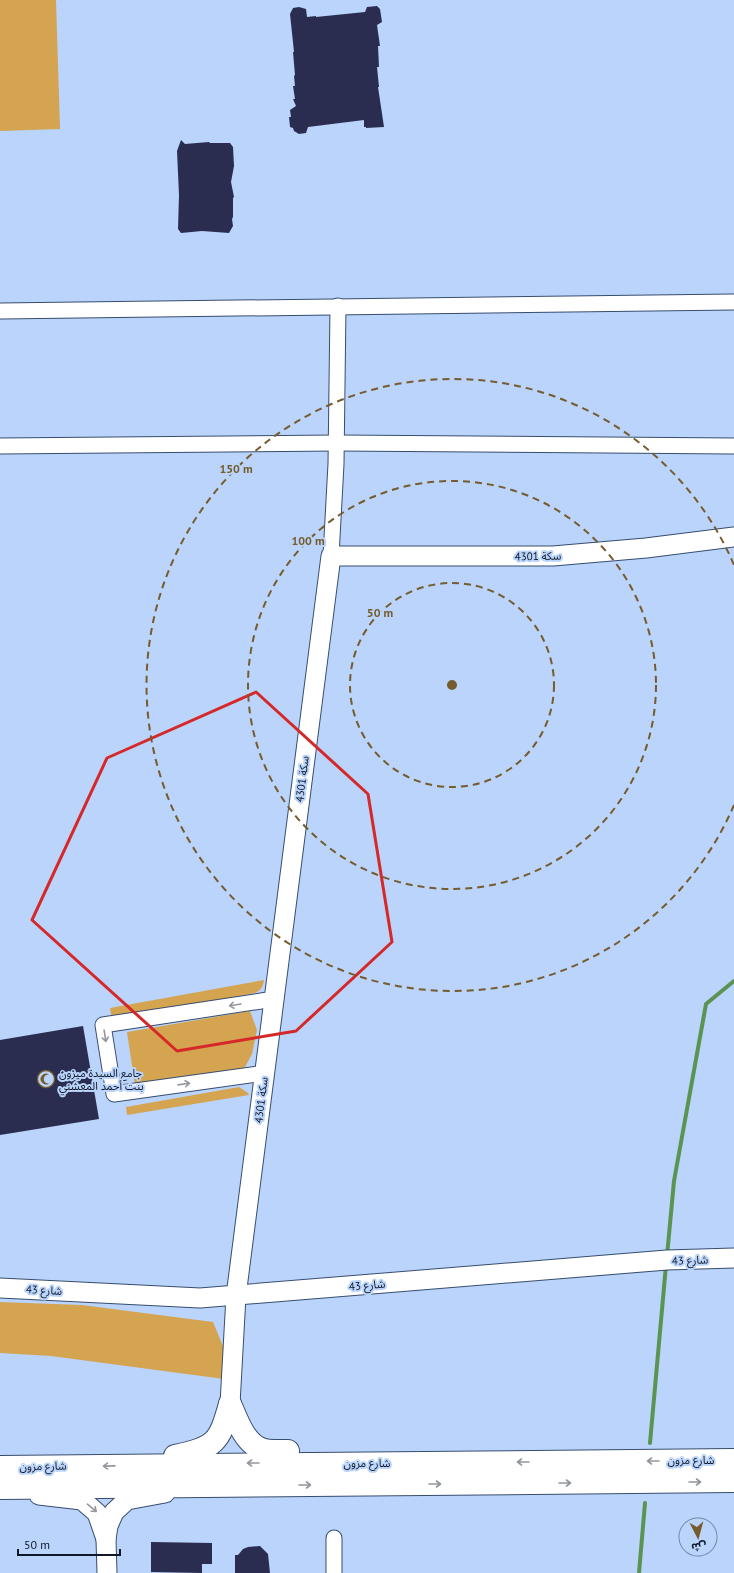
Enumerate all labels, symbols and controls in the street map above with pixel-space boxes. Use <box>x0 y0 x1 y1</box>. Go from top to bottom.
text: 150 m <box>219 461 253 476</box>
text: 100 m <box>291 533 325 548</box>
street label: سكة 4301 <box>515 549 562 563</box>
text: 50 m <box>367 605 393 620</box>
centre of rings <box>445 678 459 692</box>
street label: سكة 4301 <box>292 755 312 803</box>
one-way arrow <box>229 1001 242 1009</box>
one-way arrow <box>101 1029 109 1042</box>
place label: جامع السيدة ميزون بنت أحمد المعشني <box>59 1066 144 1096</box>
mosque icon: جامع السيدة ميزون بنت أحمد المعشني <box>36 1069 56 1089</box>
street label: سكة 4301 <box>251 1076 271 1124</box>
one-way arrow <box>177 1080 190 1088</box>
street label: شارع 43 <box>672 1252 709 1269</box>
street label: شارع 43 <box>348 1276 386 1295</box>
street label: شارع 43 <box>25 1282 63 1299</box>
street label: شارع مزون <box>668 1453 715 1468</box>
street label: شارع مزون <box>344 1456 391 1471</box>
one-way arrow <box>647 1457 660 1465</box>
one-way arrow <box>517 1458 530 1466</box>
street label: شارع مزون <box>19 1459 67 1474</box>
one-way arrow <box>247 1460 260 1467</box>
one-way arrow <box>103 1462 116 1470</box>
one-way arrow <box>688 1478 701 1486</box>
one-way arrow <box>558 1479 571 1487</box>
one-way arrow <box>428 1480 441 1488</box>
one-way arrow <box>298 1481 311 1489</box>
one-way arrow <box>86 1504 97 1513</box>
north arrow <box>678 1517 718 1557</box>
scale bar <box>18 1531 120 1557</box>
text: 50 m <box>24 1537 50 1552</box>
text: ش <box>691 1539 707 1555</box>

